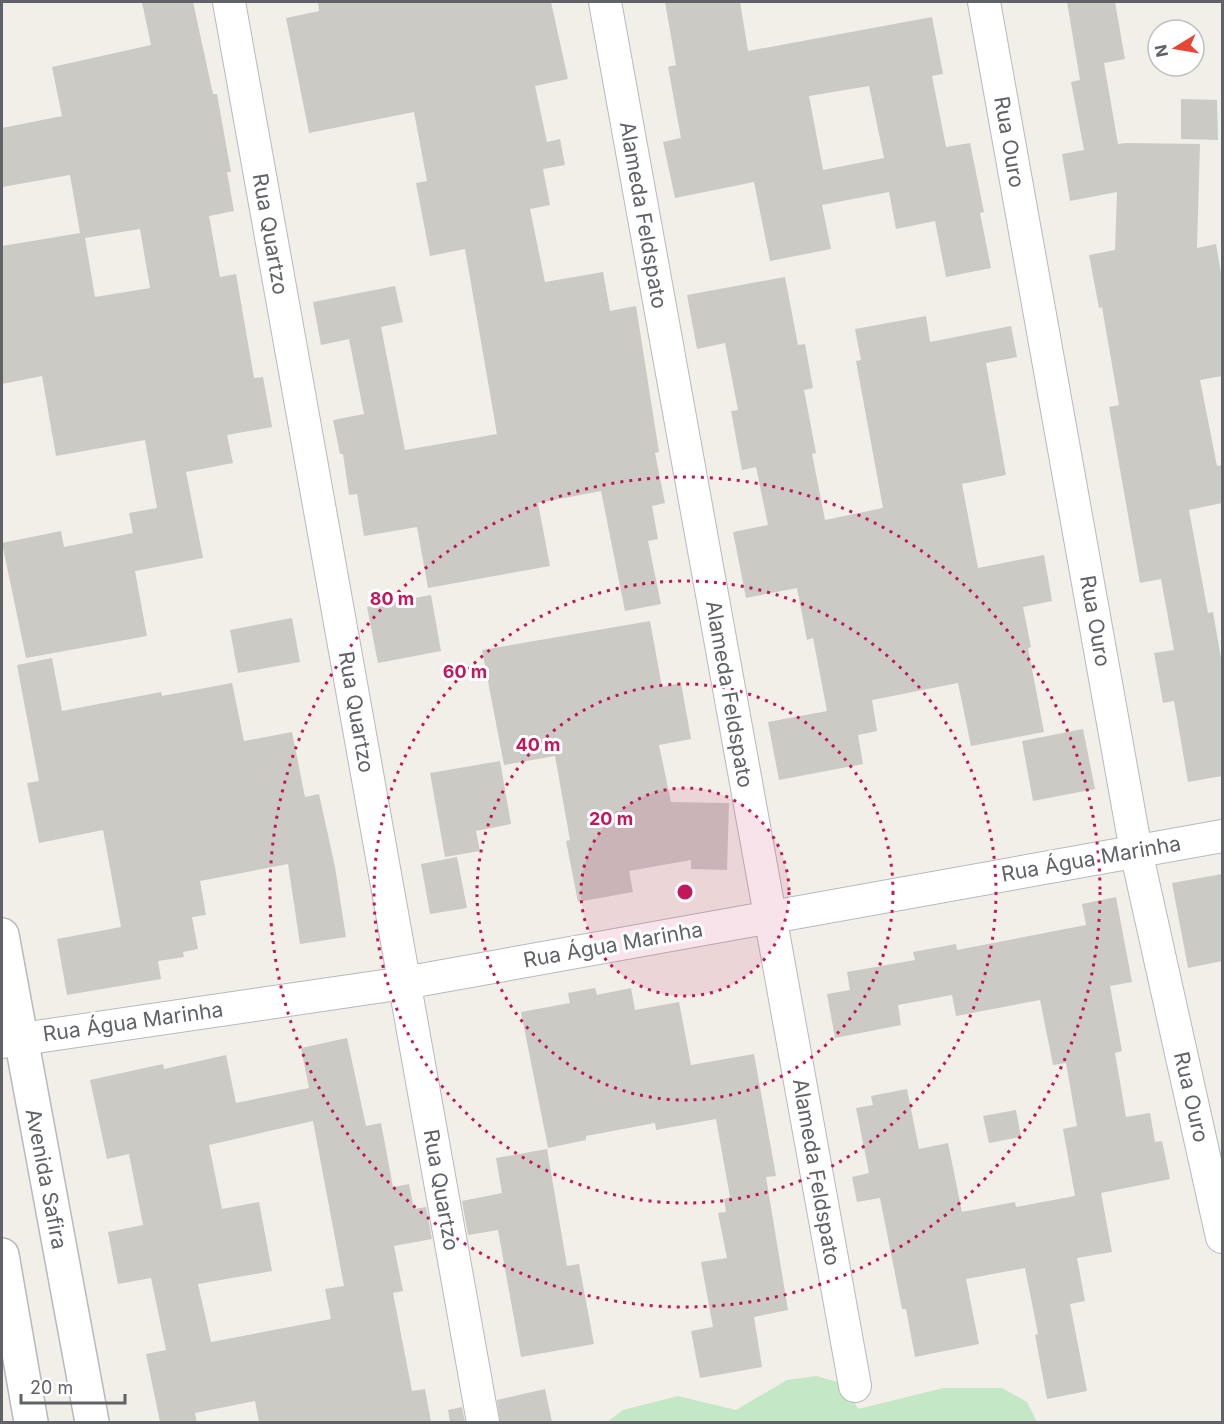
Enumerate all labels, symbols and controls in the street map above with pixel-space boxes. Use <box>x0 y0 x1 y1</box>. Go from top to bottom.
north arrow <box>1146 18 1206 78</box>
text: N <box>1150 43 1172 59</box>
street label: Rua Ouro <box>989 94 1030 190</box>
street label: Alameda Feldspato <box>615 119 672 310</box>
street label: Rua Quartzo <box>248 171 293 297</box>
street label: Rua Ouro <box>1075 573 1116 669</box>
text: 80 m <box>370 588 414 609</box>
street label: Alameda Feldspato <box>701 598 758 789</box>
street label: Rua Quartzo <box>334 649 379 775</box>
text: 60 m <box>443 661 487 682</box>
text: 40 m <box>516 734 561 755</box>
text: 20 m <box>589 808 633 829</box>
street label: Rua Água Marinha <box>999 829 1183 887</box>
centre of rings <box>675 882 695 902</box>
street label: Rua Água Marinha <box>521 915 705 973</box>
street label: Rua Água Marinha <box>41 995 225 1047</box>
street label: Rua Ouro <box>1169 1049 1214 1145</box>
street label: Alameda Feldspato <box>788 1076 845 1267</box>
street label: Avenida Safira <box>21 1107 72 1251</box>
street label: Rua Quartzo <box>419 1127 464 1253</box>
scale bar <box>21 1367 124 1405</box>
text: 20 m <box>30 1377 73 1398</box>

